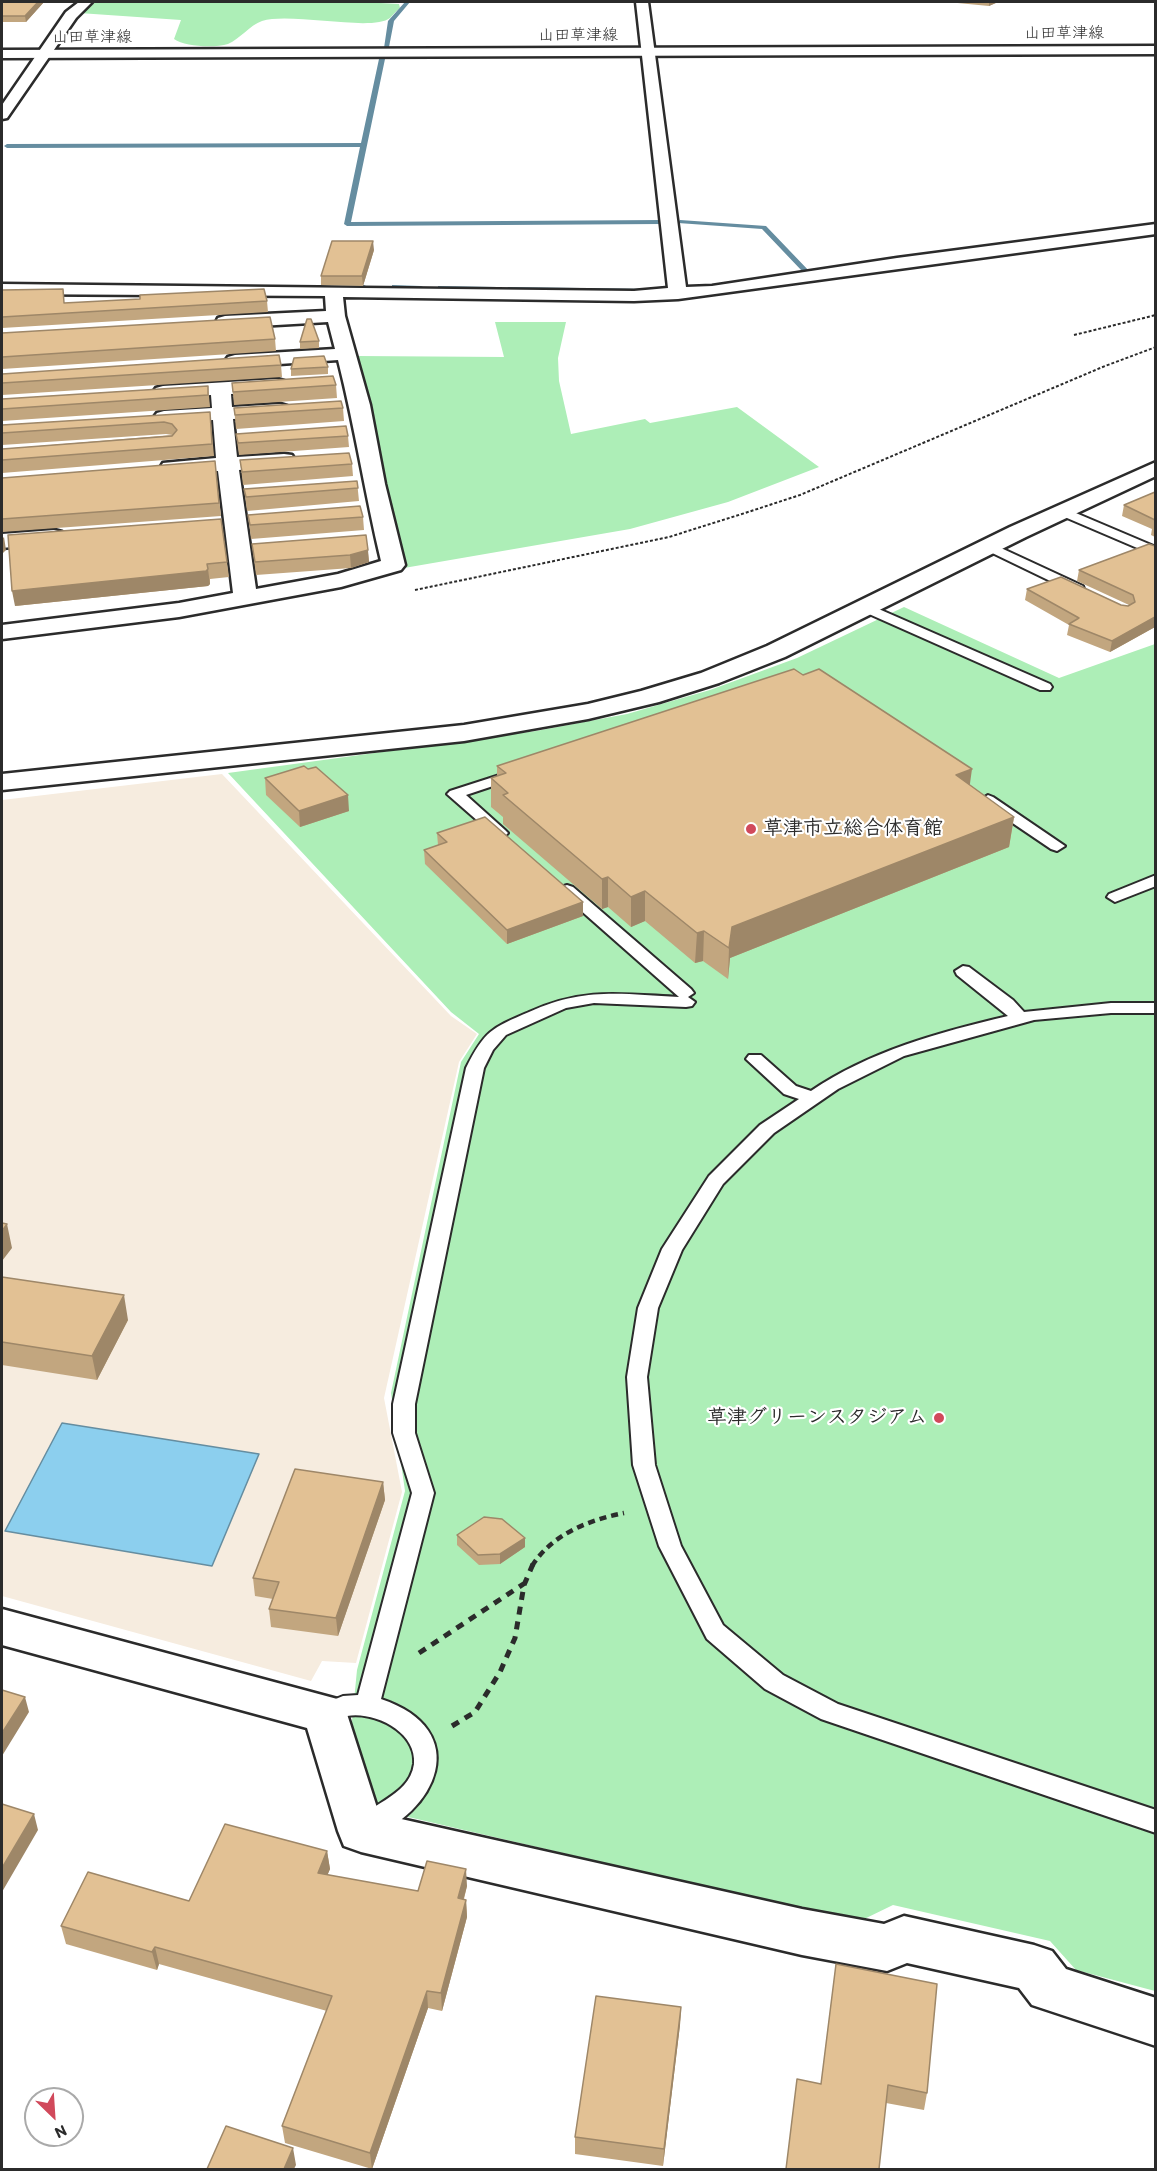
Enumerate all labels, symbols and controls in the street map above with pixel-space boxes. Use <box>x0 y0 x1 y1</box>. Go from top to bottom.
street label: 山田草津線 <box>1024 24 1104 44</box>
street label: 山田草津線 <box>538 26 618 46</box>
street label: 山田草津線 <box>52 28 132 48</box>
place label: 草津市立総合体育館 <box>763 817 943 841</box>
marker: 草津市立総合体育館 <box>744 822 758 836</box>
place label: 草津グリーンスタジアム <box>707 1406 927 1430</box>
marker: 草津グリーンスタジアム <box>932 1411 946 1425</box>
north arrow <box>24 2087 84 2147</box>
text: N <box>52 2121 70 2143</box>

